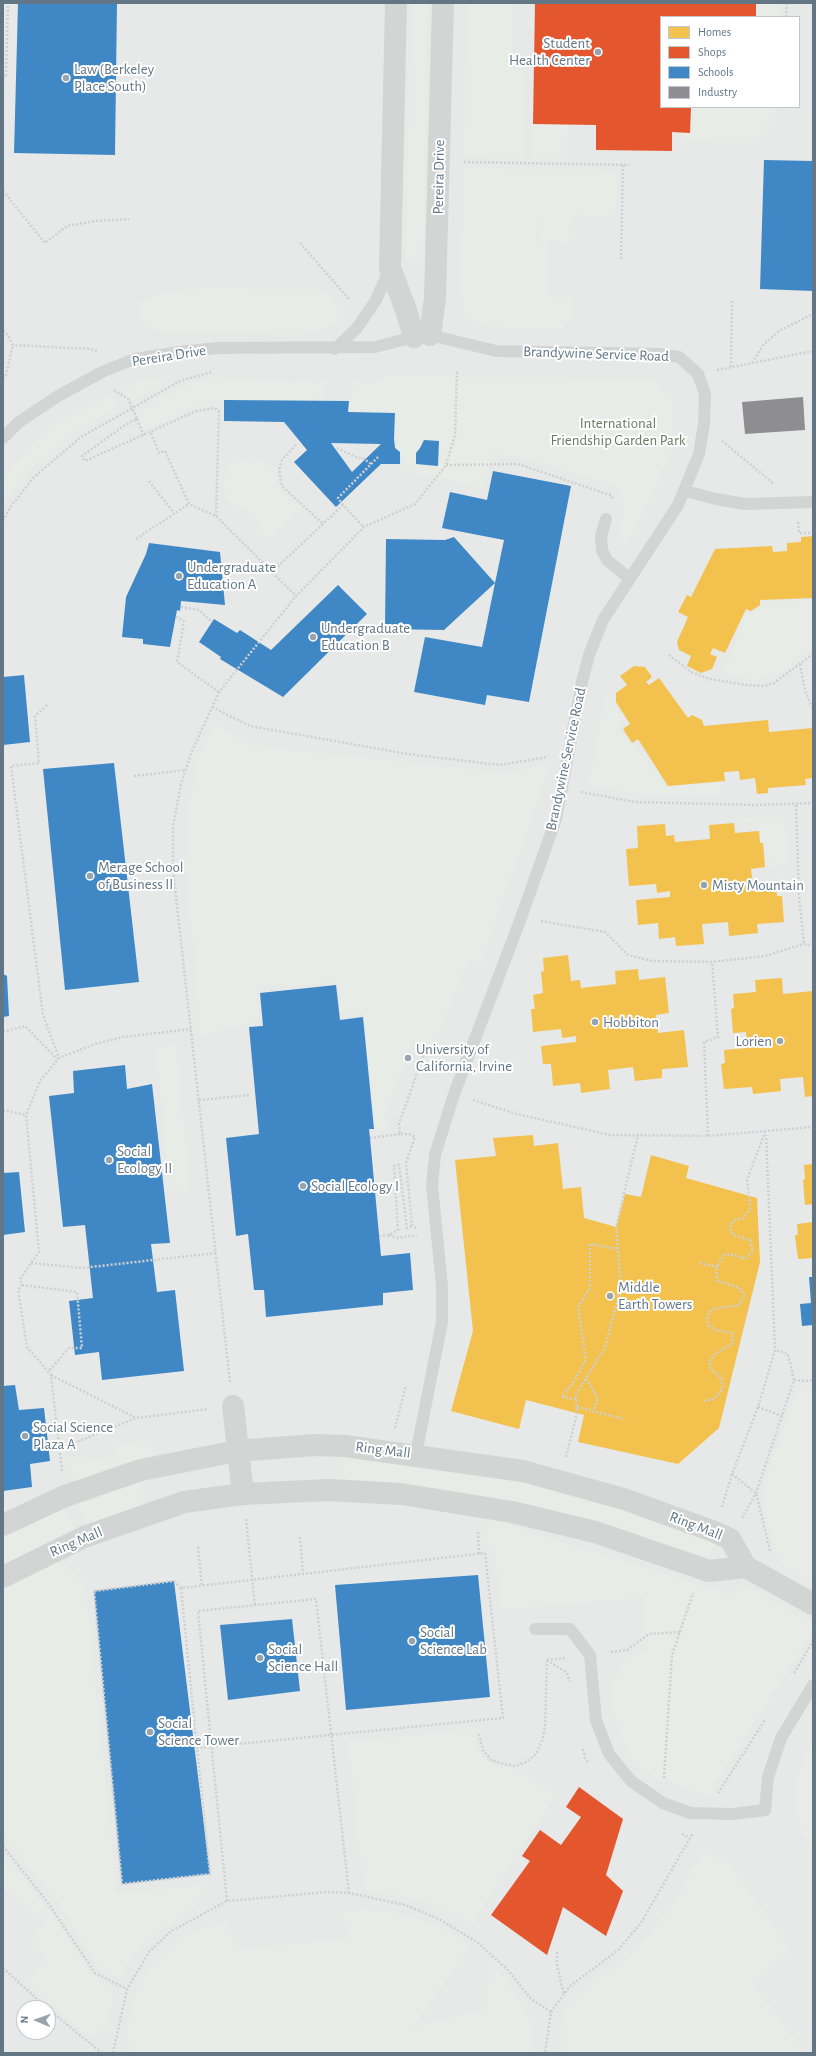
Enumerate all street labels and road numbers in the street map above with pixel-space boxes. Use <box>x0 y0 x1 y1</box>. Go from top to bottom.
street label: Pereira Drive <box>429 139 449 215</box>
street label: Pereira Drive <box>131 341 207 371</box>
street label: Brandywine Service Road <box>523 342 669 366</box>
street label: Brandywine Service Road <box>542 686 590 832</box>
street label: Ring Mall <box>354 1438 412 1462</box>
street label: Ring Mall <box>667 1508 725 1544</box>
street label: Ring Mall <box>47 1523 105 1561</box>

